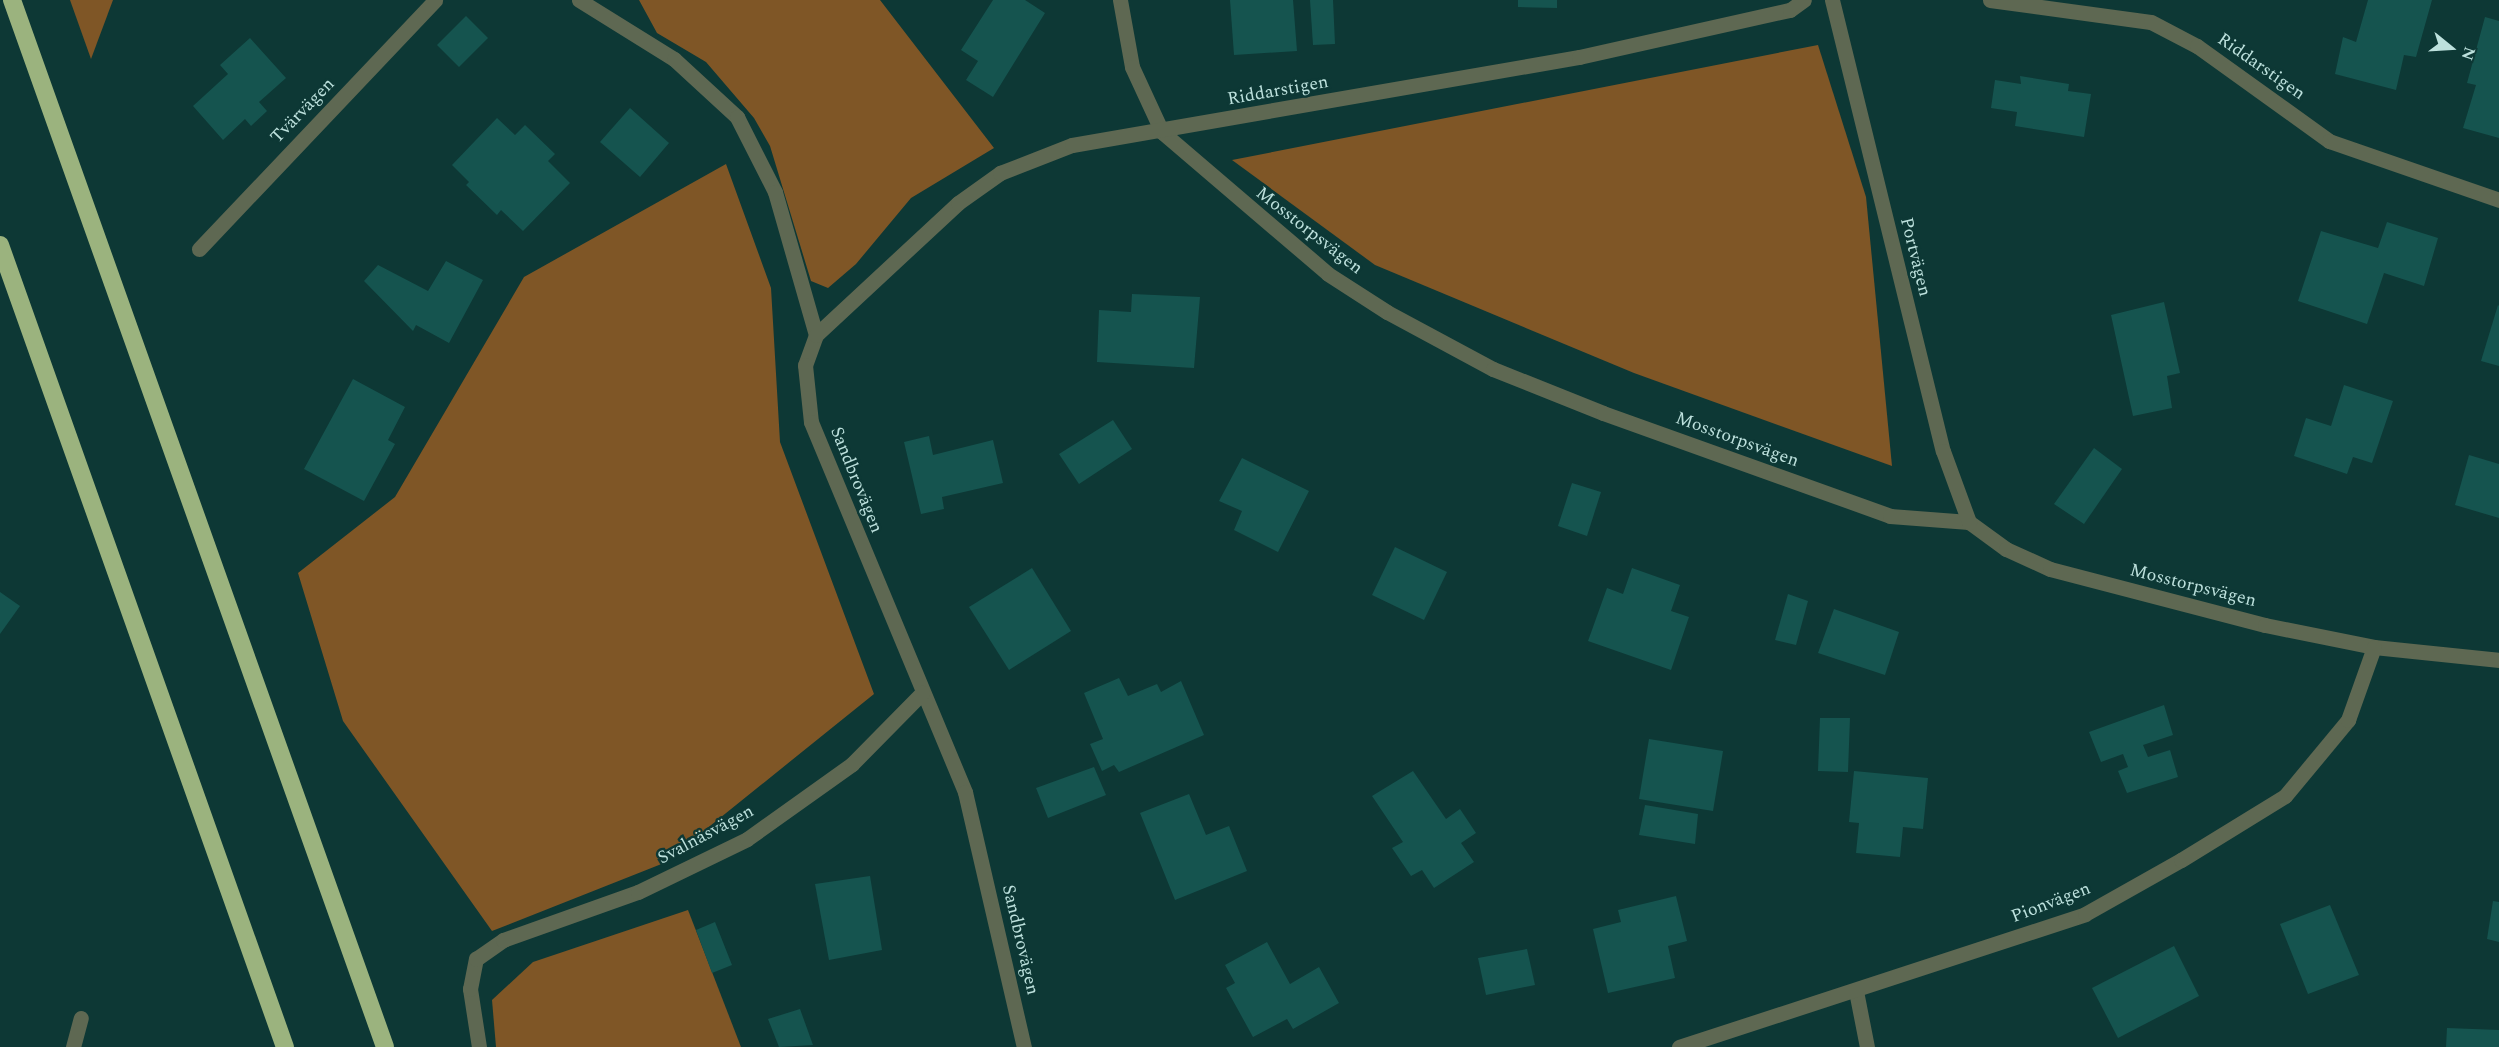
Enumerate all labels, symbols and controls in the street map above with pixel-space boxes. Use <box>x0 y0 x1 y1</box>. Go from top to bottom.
north arrow <box>2421 18 2481 78</box>
street label: Riddarstigen <box>2213 29 2309 105</box>
text: N <box>2455 44 2482 63</box>
street label: Riddarstigen <box>1226 72 1330 110</box>
street label: Tvärvägen <box>266 74 340 148</box>
street label: Mosstorpsvägen <box>1251 183 1367 279</box>
street label: Portvägen <box>1895 215 1935 299</box>
street label: Mosstorpsvägen <box>1672 408 1802 472</box>
street label: Sandbrovägen <box>825 424 887 536</box>
street label: Mosstorpsvägen <box>2128 560 2258 612</box>
street label: Svalnäsvägen <box>654 801 758 869</box>
street label: Pionvägen <box>2008 878 2094 928</box>
street label: Sandbrovägen <box>997 883 1043 997</box>

